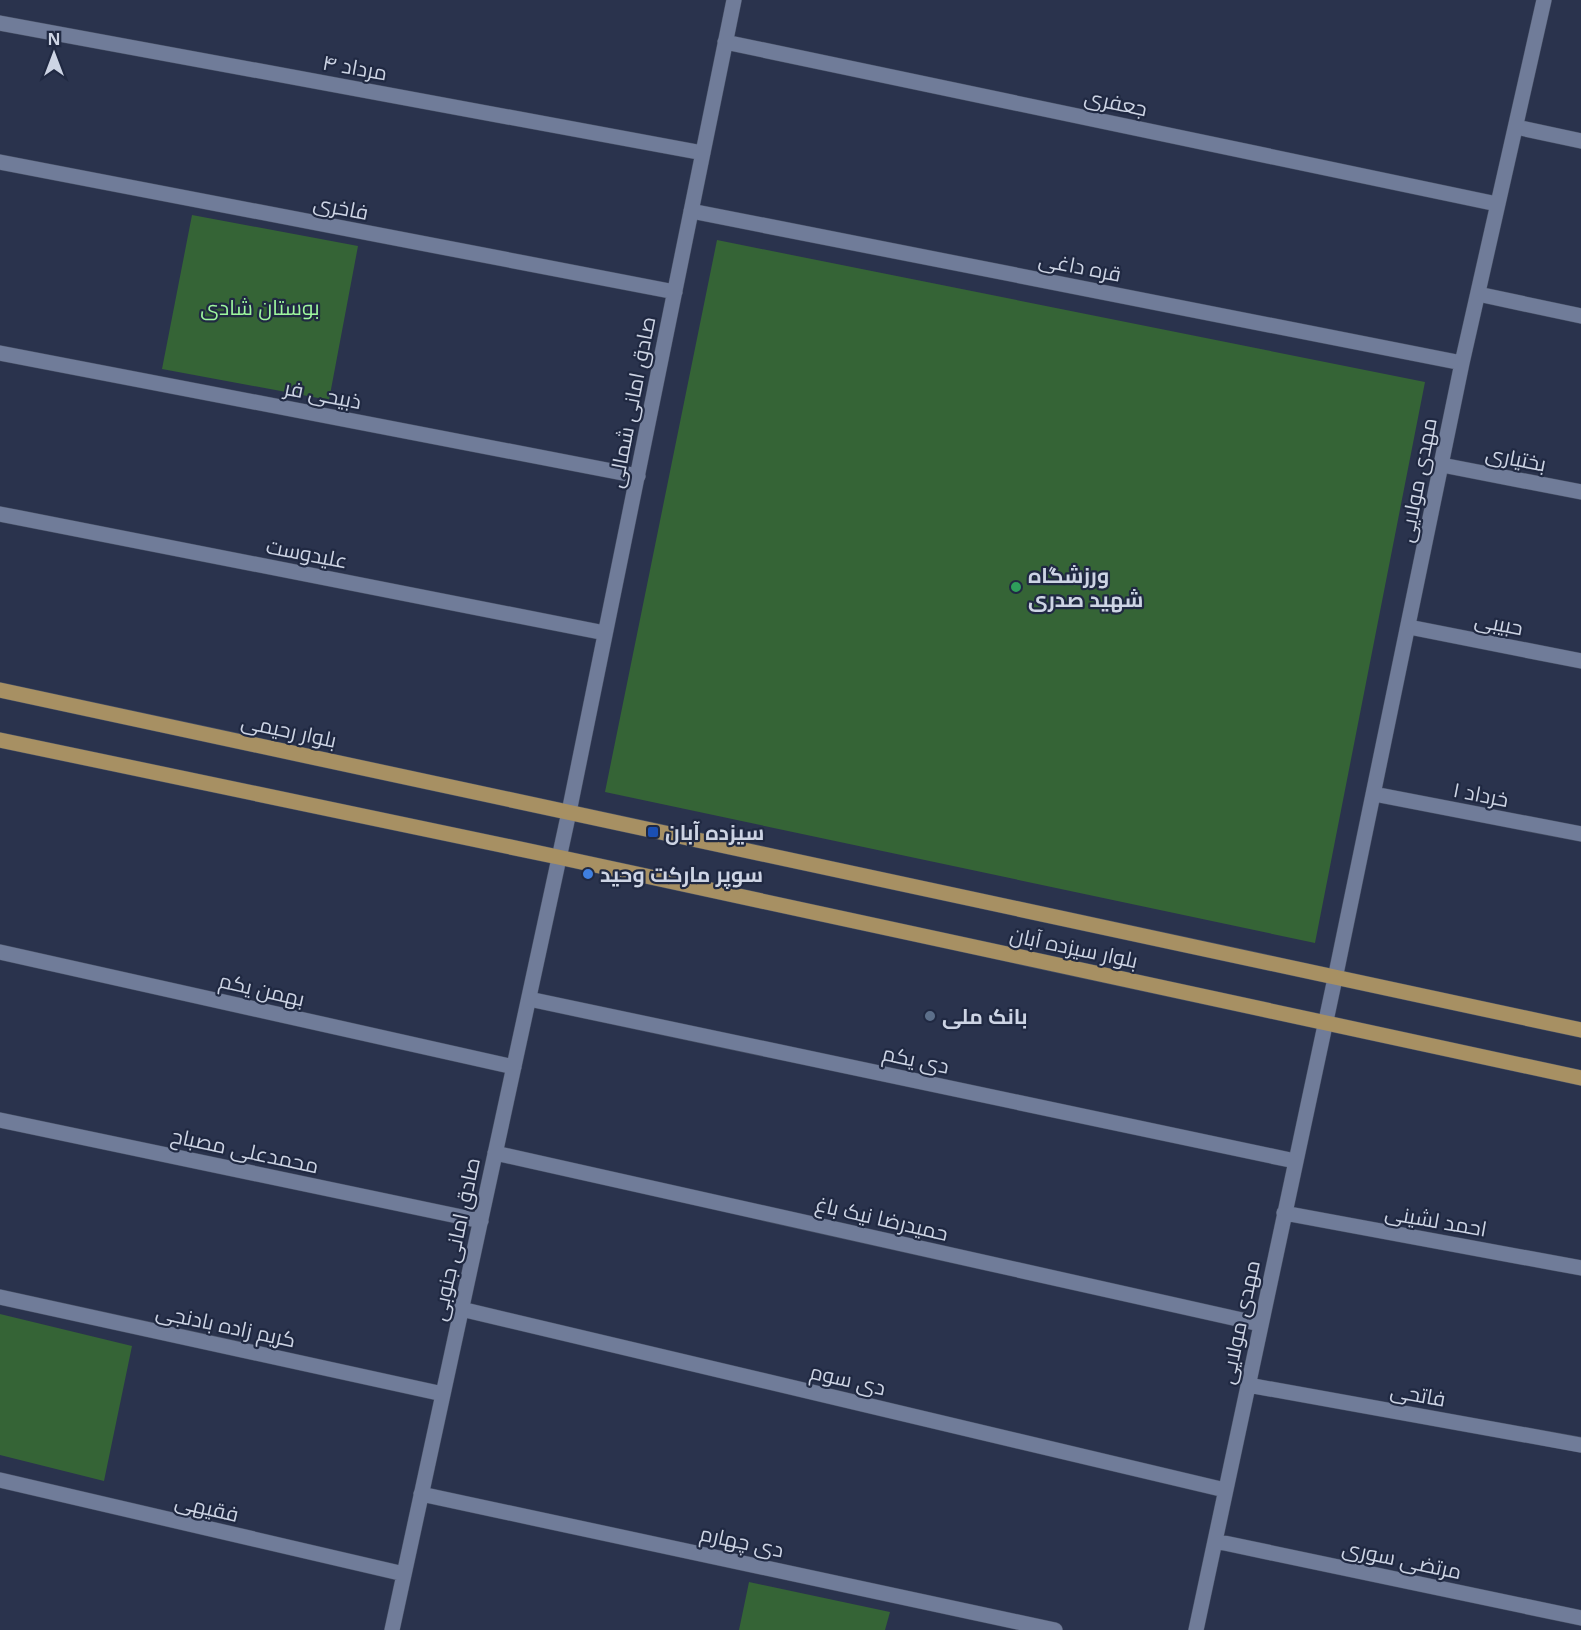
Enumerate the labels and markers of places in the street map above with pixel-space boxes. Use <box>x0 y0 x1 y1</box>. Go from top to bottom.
place label: ورزشگاه شهید صدری <box>1028 561 1143 613</box>
marker: ورزشگاه شهید صدری <box>1009 580 1023 594</box>
place label: سیزده آبان <box>665 818 764 846</box>
marker: سیزده آبان <box>646 825 660 839</box>
place label: سوپر مارکت وحید <box>600 860 763 890</box>
marker: سوپر مارکت وحید <box>581 867 595 881</box>
place label: بانک ملی <box>942 1002 1027 1030</box>
marker: بانک ملی <box>923 1009 937 1023</box>

